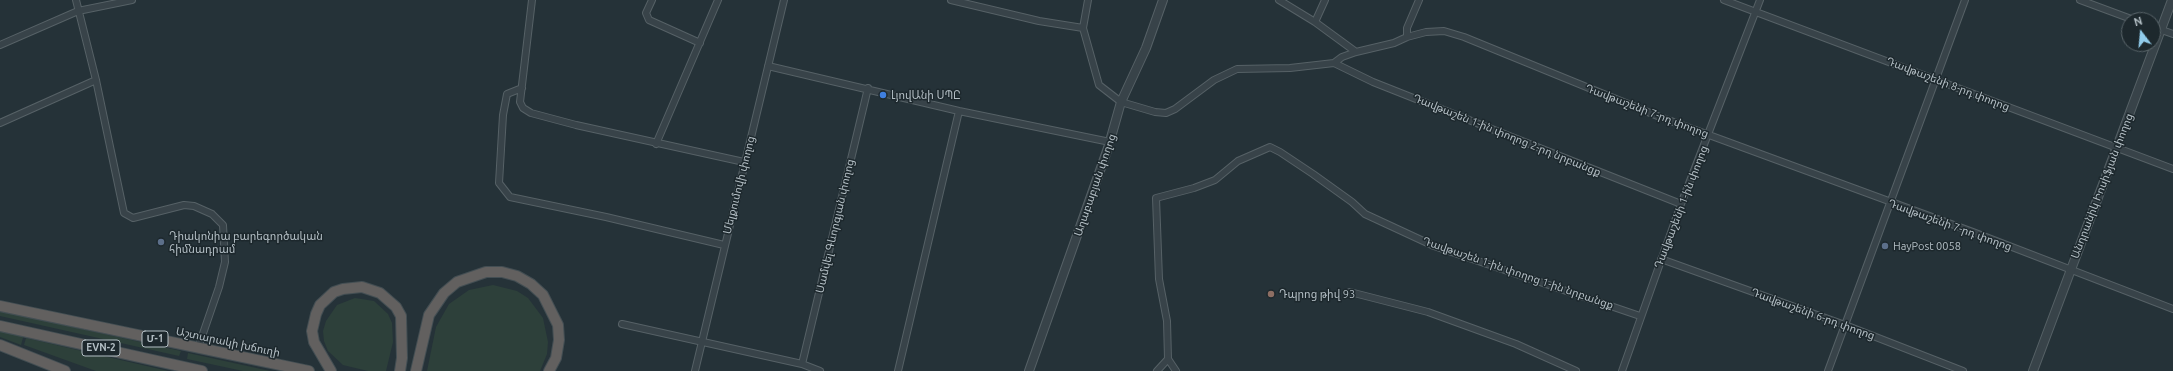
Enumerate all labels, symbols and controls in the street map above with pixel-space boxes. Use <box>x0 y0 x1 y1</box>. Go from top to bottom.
north arrow <box>2121 12 2161 52</box>
text: N <box>2132 15 2144 28</box>
street label: Դավթաշենի 8-րդ փողոց <box>1885 54 2011 114</box>
street label: Դավթաշենի 7-րդ փողոց <box>1584 81 1710 141</box>
place label: ԼյովԱնի ՍՊԸ <box>891 88 961 102</box>
marker: ԼյովԱնի ՍՊԸ <box>878 90 888 100</box>
street label: Դավթաշեն 1-ին փողոց 2-րդ նրբանցք <box>1411 91 1603 179</box>
street label: Անդրանիկ Իոսիֆյան փողոց <box>2068 111 2136 261</box>
street label: Աղաբաբյան փողոց <box>1071 132 1119 238</box>
street label: Մելքումովի փողոց <box>720 135 758 235</box>
street label: Դավթաշենի 1-ին փողոց <box>1651 144 1711 270</box>
street label: Սամվել Գևորգյան փողոց <box>813 158 857 294</box>
street label: Դավթաշենի 7-րդ փողոց <box>1886 196 2014 254</box>
place label: Դիակոնիա բարեգործական հիմնադրամ <box>169 229 323 255</box>
street label: Դավթաշեն 1-ին փողոց 1-ին նրբանցք <box>1421 234 1615 312</box>
marker: Դիակոնիա բարեգործական հիմնադրամ <box>156 237 166 247</box>
place label: HayPost 0058 <box>1893 239 1961 253</box>
marker: HayPost 0058 <box>1880 241 1890 251</box>
street label: Դավթաշենի 6-րդ փողոց <box>1749 285 1877 343</box>
place label: Դպրոց թիվ 93 <box>1279 287 1355 301</box>
marker: Դպրոց թիվ 93 <box>1266 289 1276 299</box>
street label: Աշտարակի խճուղի <box>175 325 281 359</box>
road number: Մ-1 <box>142 331 168 347</box>
road number: EVN-2 <box>82 340 120 356</box>

